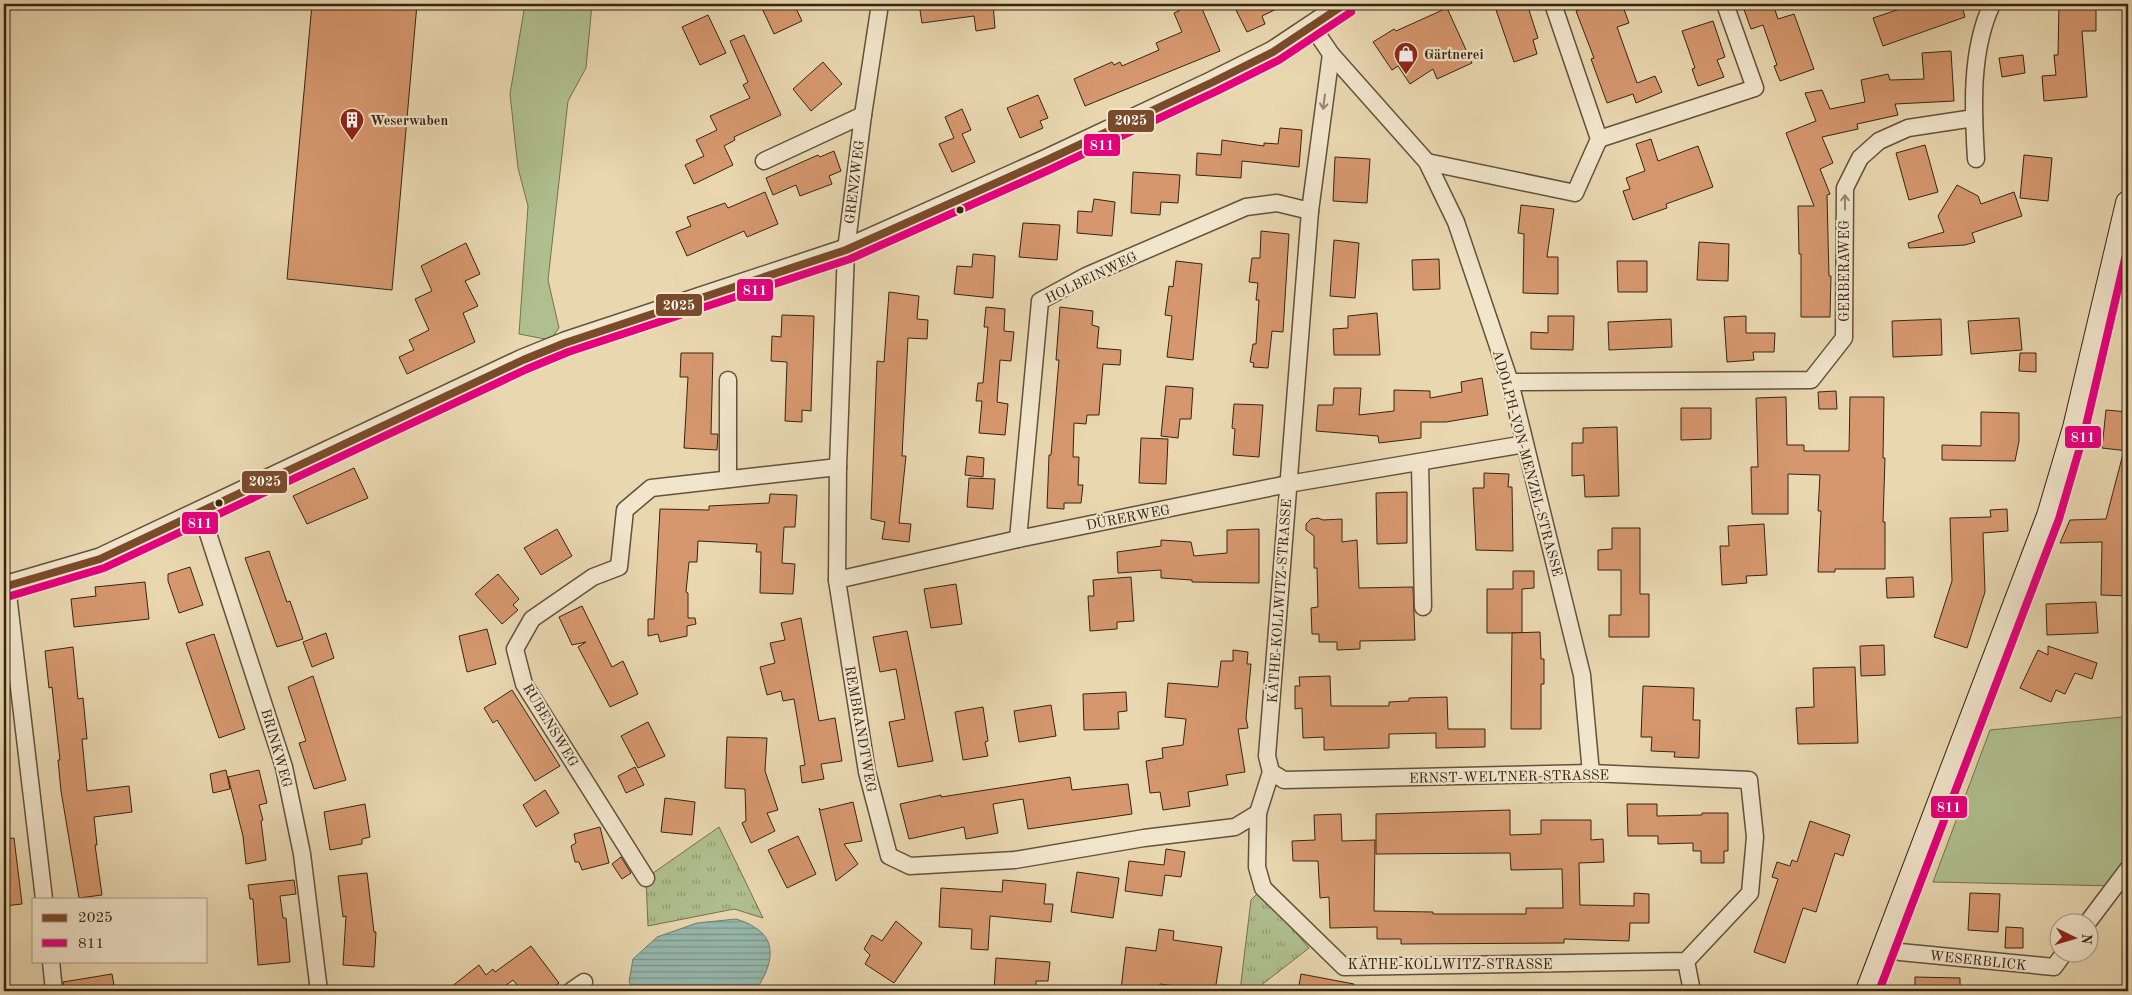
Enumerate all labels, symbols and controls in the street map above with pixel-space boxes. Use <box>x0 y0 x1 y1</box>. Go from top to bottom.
shop icon: Gärtnerei <box>1393 41 1419 75</box>
place label: Gärtnerei <box>1424 48 1484 62</box>
one-way arrow <box>1319 94 1329 110</box>
building icon: Weserwaben <box>339 107 365 141</box>
line badge: 2025 <box>1107 109 1155 133</box>
place label: Weserwaben <box>370 114 448 128</box>
text: 2025 <box>1115 114 1147 128</box>
line badge: 811 <box>1083 133 1121 157</box>
street label: GRENZWEG <box>843 139 867 225</box>
text: 811 <box>1090 139 1114 153</box>
one-way arrow <box>1840 194 1849 210</box>
unlabelled marker <box>955 205 965 215</box>
street label: GERBERAWEG <box>1838 220 1852 322</box>
street label: HOLBEINWEG <box>1043 250 1140 306</box>
line badge: 811 <box>736 278 774 302</box>
text: 811 <box>743 284 767 298</box>
line badge: 2025 <box>655 293 703 317</box>
text: 2025 <box>663 299 695 313</box>
street label: ADOLPH-VON-MENZEL-STRASSE <box>1490 348 1564 578</box>
line badge: 811 <box>2064 425 2102 449</box>
text: 811 <box>2071 431 2095 445</box>
line badge: 2025 <box>241 470 288 494</box>
text: 2025 <box>249 475 281 489</box>
unlabelled marker <box>214 498 224 508</box>
street label: KÄTHE-KOLLWITZ-STRASSE <box>1263 498 1294 704</box>
street label: DÜRERWEG <box>1084 500 1172 533</box>
line badge: 811 <box>181 511 219 535</box>
text: 811 <box>188 517 212 531</box>
street label: REMBRANDTWEG <box>842 665 878 794</box>
street label: RUBENSWEG <box>520 682 580 769</box>
street label: BRINKWEG <box>258 707 294 789</box>
street label: ERNST-WELTNER-STRASSE <box>1409 768 1609 786</box>
line badge: 811 <box>1930 795 1968 819</box>
text: 811 <box>1937 801 1961 815</box>
legend <box>32 898 208 962</box>
text: 2025 <box>78 911 113 926</box>
north arrow <box>2050 912 2100 962</box>
text: N <box>2078 933 2093 945</box>
text: 811 <box>78 937 104 952</box>
street label: WESERBLICK <box>1929 949 2027 973</box>
street label: KÄTHE-KOLLWITZ-STRASSE <box>1348 955 1552 972</box>

